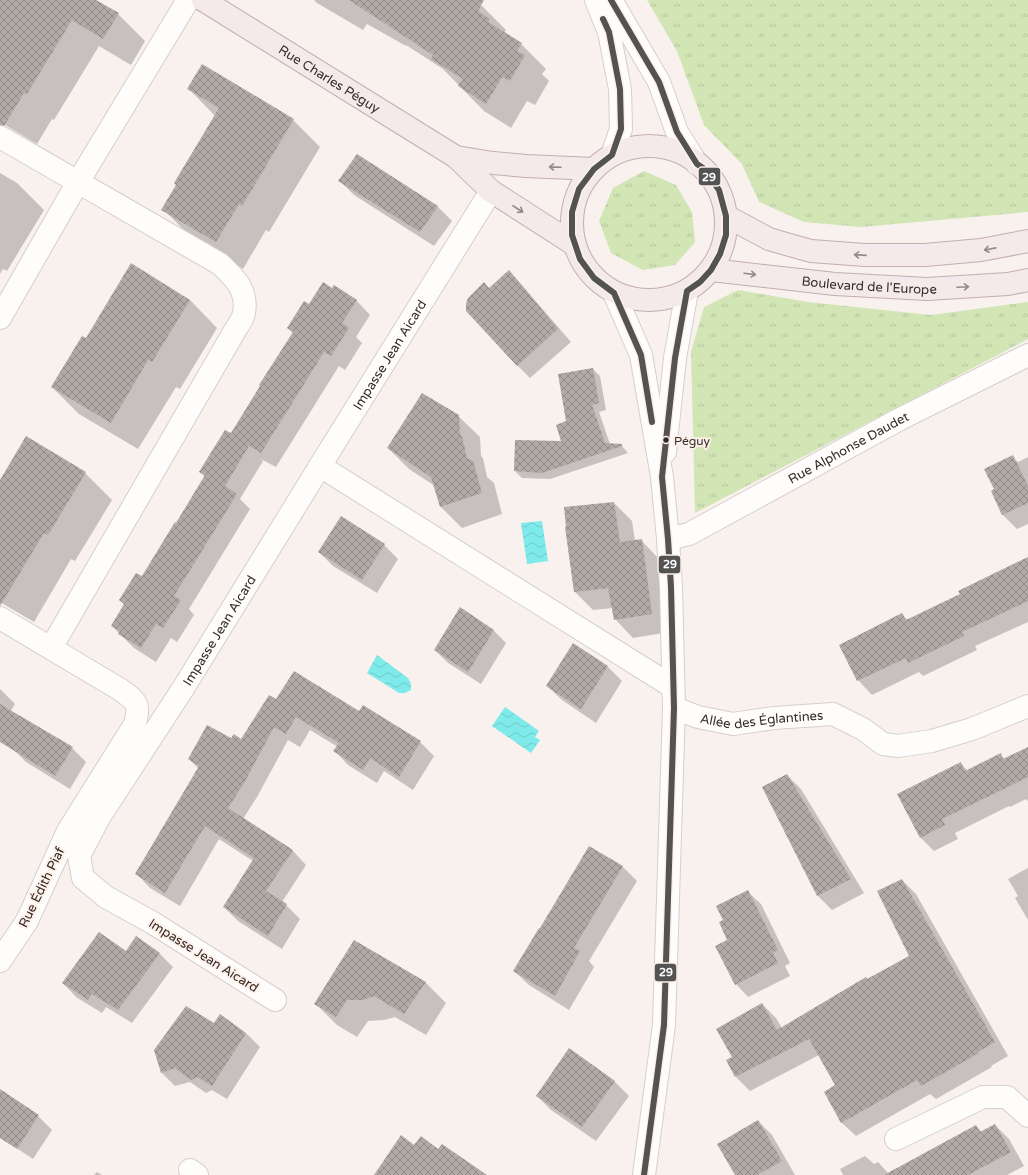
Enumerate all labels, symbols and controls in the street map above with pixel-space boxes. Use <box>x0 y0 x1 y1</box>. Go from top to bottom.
street label: Rue Charles Péguy <box>275 42 383 117</box>
one-way arrow <box>549 163 562 171</box>
line badge: 29 <box>698 167 721 186</box>
text: 29 <box>702 171 716 184</box>
one-way arrow <box>512 205 523 213</box>
one-way arrow <box>984 245 997 253</box>
one-way arrow <box>854 251 867 258</box>
one-way arrow <box>743 271 756 278</box>
street label: Boulevard de l'Europe <box>801 273 937 298</box>
one-way arrow <box>956 283 969 291</box>
street label: Impasse Jean Aicard <box>350 297 430 413</box>
street label: Rue Alphonse Daudet <box>786 409 912 487</box>
place label: Péguy <box>674 434 711 448</box>
marker: Péguy <box>661 435 671 445</box>
line badge: 29 <box>658 555 681 574</box>
text: 29 <box>663 558 677 571</box>
street label: Impasse Jean Aicard <box>180 573 260 689</box>
street label: Allée des Églantines <box>699 708 824 733</box>
street label: Rue Édith Piaf <box>15 844 68 930</box>
street label: Impasse Jean Aicard <box>146 916 261 996</box>
line badge: 29 <box>654 963 677 982</box>
text: 29 <box>659 966 673 979</box>

